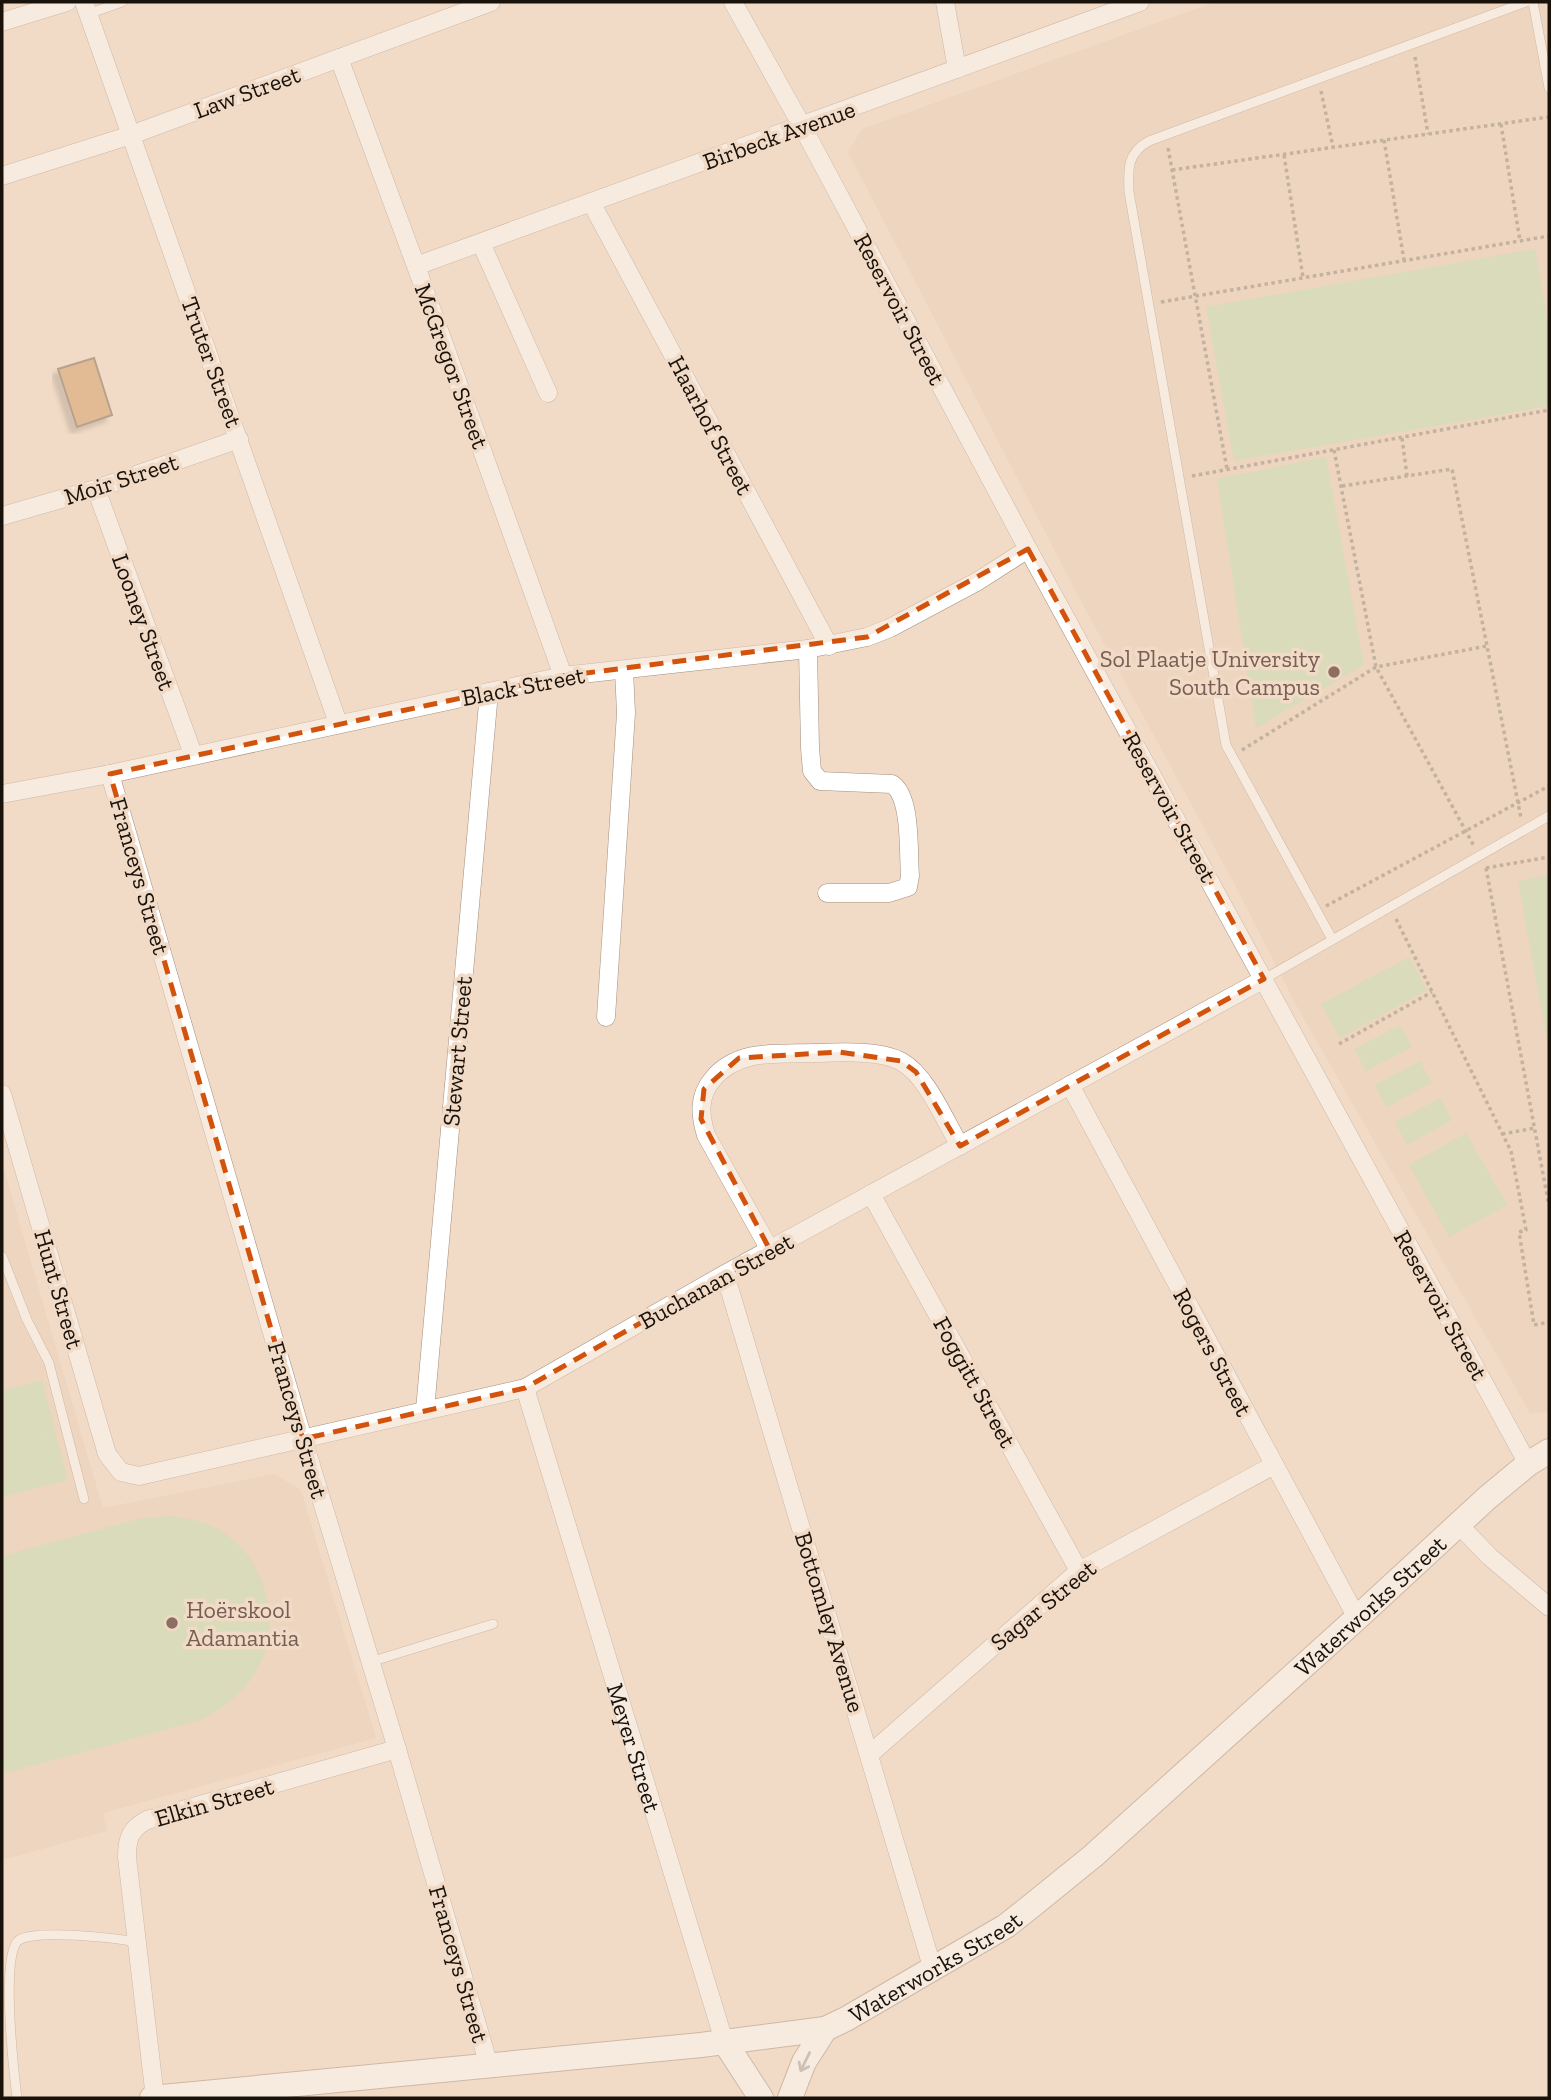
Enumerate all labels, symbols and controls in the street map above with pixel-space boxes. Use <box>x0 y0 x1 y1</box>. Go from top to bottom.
street label: Law Street <box>190 59 304 125</box>
street label: Birbeck Avenue <box>699 94 859 176</box>
street label: Reservoir Street <box>848 229 952 390</box>
street label: McGregor Street <box>409 280 495 453</box>
street label: Truter Street <box>175 293 249 431</box>
street label: Haarhof Street <box>662 351 760 499</box>
street label: Moir Street <box>60 447 182 511</box>
street label: Looney Street <box>106 550 182 694</box>
place label: Sol Plaatje University South Campus <box>1100 644 1321 701</box>
street label: Black Street <box>459 660 587 712</box>
marker: Sol Plaatje University South Campus <box>1326 664 1342 680</box>
street label: Reservoir Street <box>1117 727 1223 887</box>
street label: Franceys Street <box>104 794 176 958</box>
street label: Stewart Street <box>436 975 478 1127</box>
street label: Reservoir Street <box>1388 1225 1494 1385</box>
street label: Hunt Street <box>28 1226 90 1352</box>
street label: Buchanan Street <box>634 1227 798 1335</box>
street label: Rogers Street <box>1167 1283 1259 1421</box>
street label: Foggitt Street <box>927 1312 1023 1452</box>
street label: Franceys Street <box>262 1338 334 1502</box>
street label: Bottomley Avenue <box>789 1528 871 1716</box>
street label: Waterworks Street <box>1288 1529 1452 1682</box>
street label: Sagar Street <box>984 1554 1102 1656</box>
place label: Hoërskool Adamantia <box>186 1595 300 1652</box>
marker: Hoërskool Adamantia <box>164 1615 180 1631</box>
street label: Meyer Street <box>601 1680 668 1816</box>
street label: Elkin Street <box>151 1771 277 1833</box>
street label: Franceys Street <box>423 1882 495 2046</box>
street label: Waterworks Street <box>843 1905 1027 2029</box>
one-way arrow <box>797 2052 811 2072</box>

